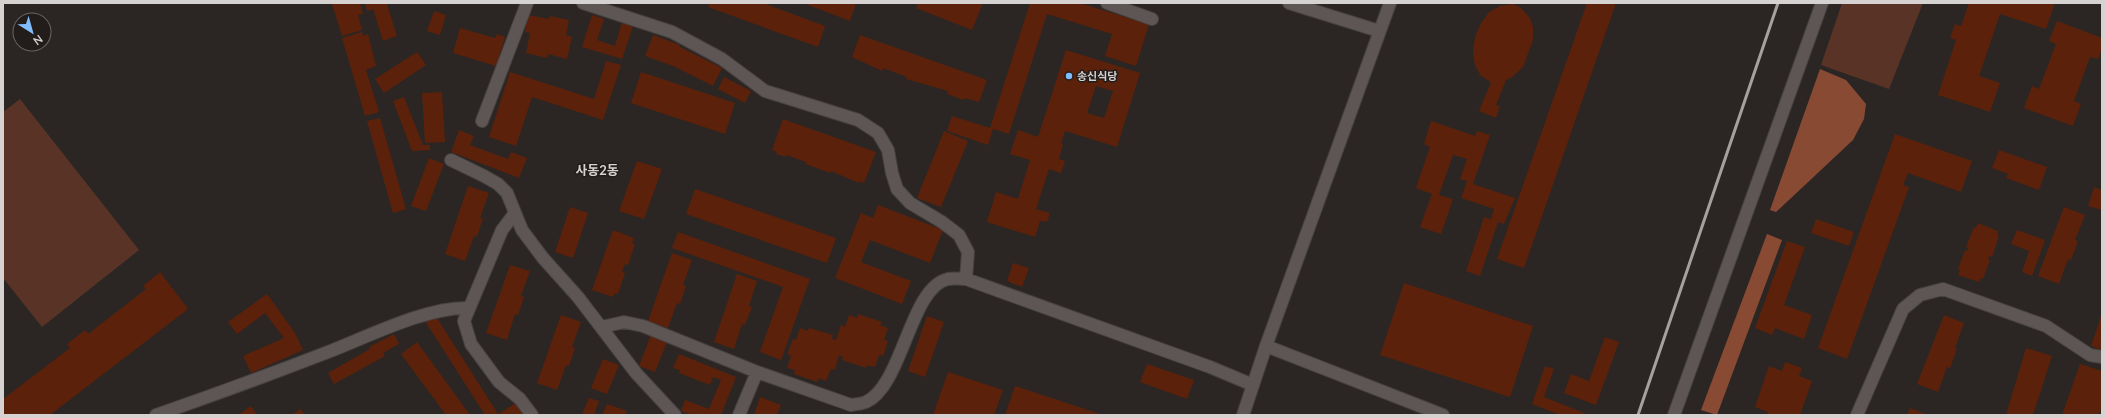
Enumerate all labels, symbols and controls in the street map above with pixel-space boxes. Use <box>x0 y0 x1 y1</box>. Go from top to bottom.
north arrow <box>12 12 52 52</box>
text: N <box>31 33 46 48</box>
place label: 송신식당 <box>1077 69 1117 82</box>
marker: 송신식당 <box>1064 71 1074 81</box>
district label: 사동2동 <box>575 162 619 178</box>

